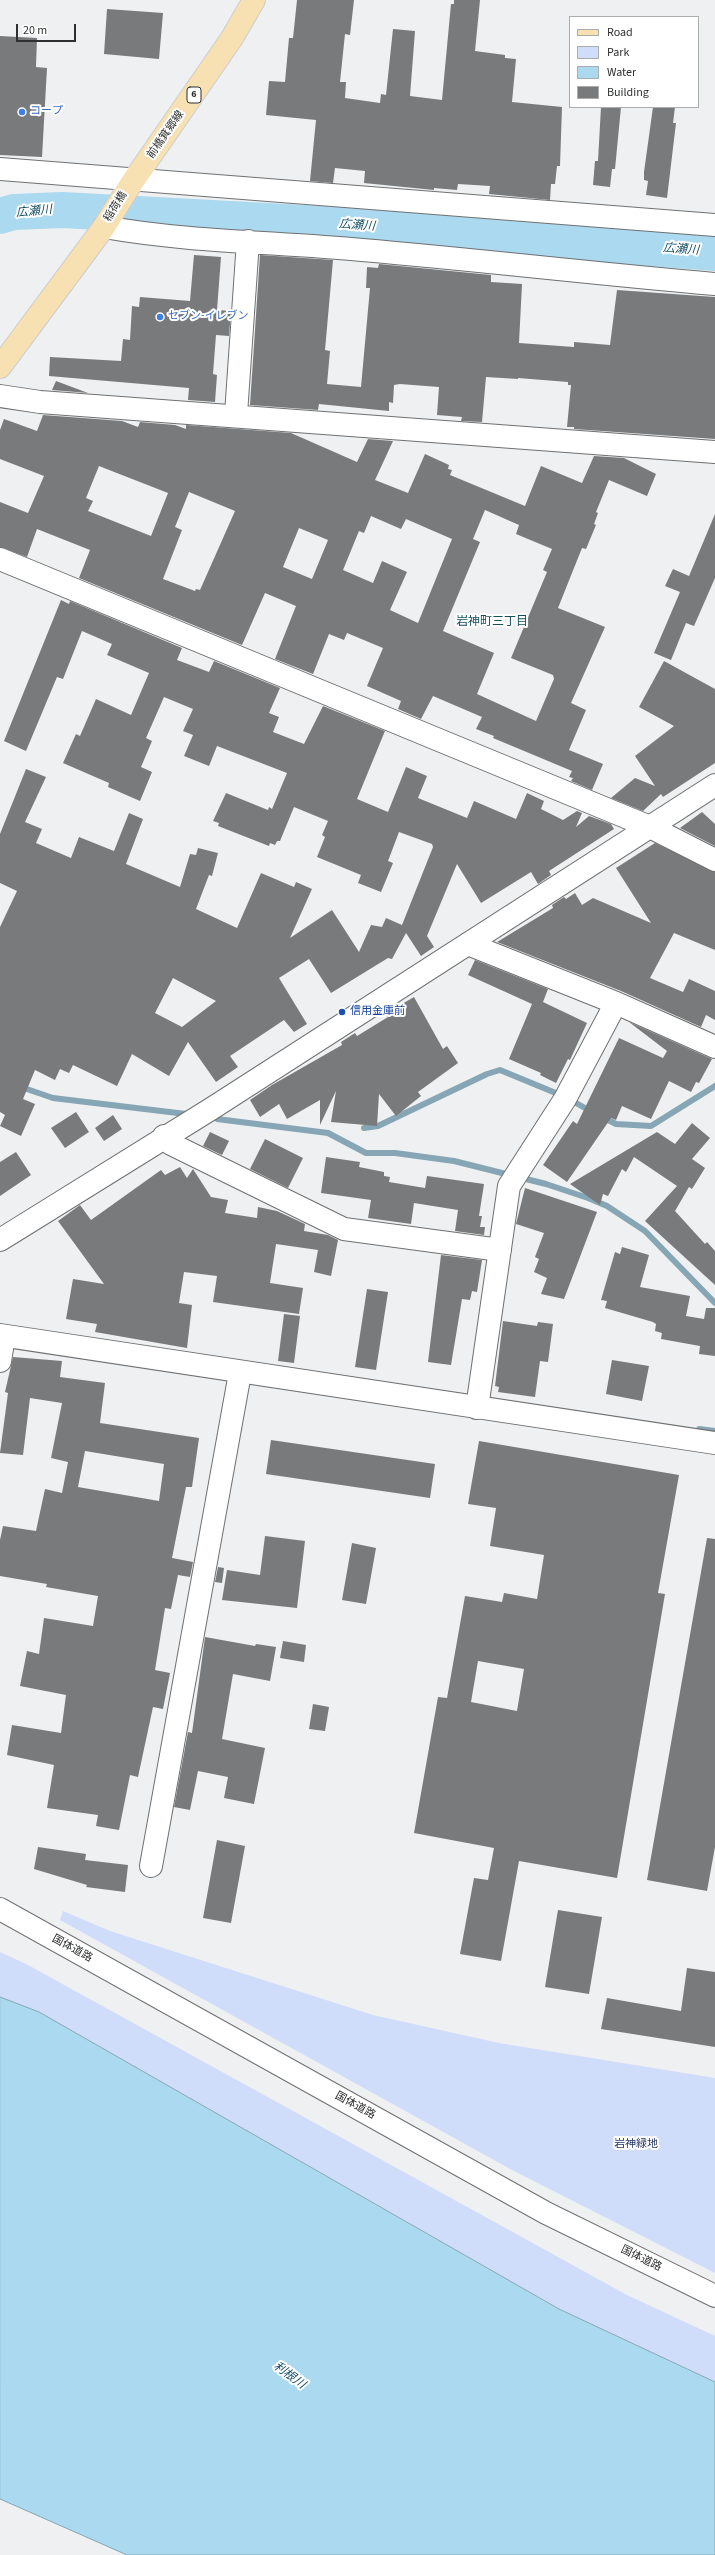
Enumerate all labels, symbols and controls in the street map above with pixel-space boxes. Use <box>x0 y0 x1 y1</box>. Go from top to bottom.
scale bar <box>18 16 78 42</box>
legend <box>569 16 699 108</box>
text: 20 m <box>23 22 47 39</box>
text: Road <box>607 24 633 41</box>
text: Park <box>607 44 629 61</box>
text: Water <box>607 64 636 81</box>
text: Building <box>607 84 649 101</box>
road number: 6 <box>187 87 201 103</box>
place label: コープ <box>30 105 63 119</box>
marker: コープ <box>17 107 27 117</box>
street label: 前橋箕郷線 <box>145 109 187 161</box>
street label: 稲荷橋 <box>102 190 130 224</box>
water label: 広瀬川 <box>15 203 53 221</box>
water label: 広瀬川 <box>339 218 375 234</box>
water label: 広瀬川 <box>663 242 699 258</box>
place label: セブン-イレブン <box>168 310 248 324</box>
marker: セブン-イレブン <box>155 312 165 322</box>
district label: 岩神町三丁目 <box>456 615 528 629</box>
place label: 信用金庫前 <box>350 1005 405 1019</box>
marker: 信用金庫前 <box>337 1007 347 1017</box>
street label: 国体道路 <box>50 1933 94 1965</box>
street label: 国体道路 <box>333 2090 377 2122</box>
park label: 岩神緑地 <box>614 2138 658 2152</box>
street label: 国体道路 <box>618 2243 664 2275</box>
water label: 利根川 <box>270 2360 308 2392</box>

